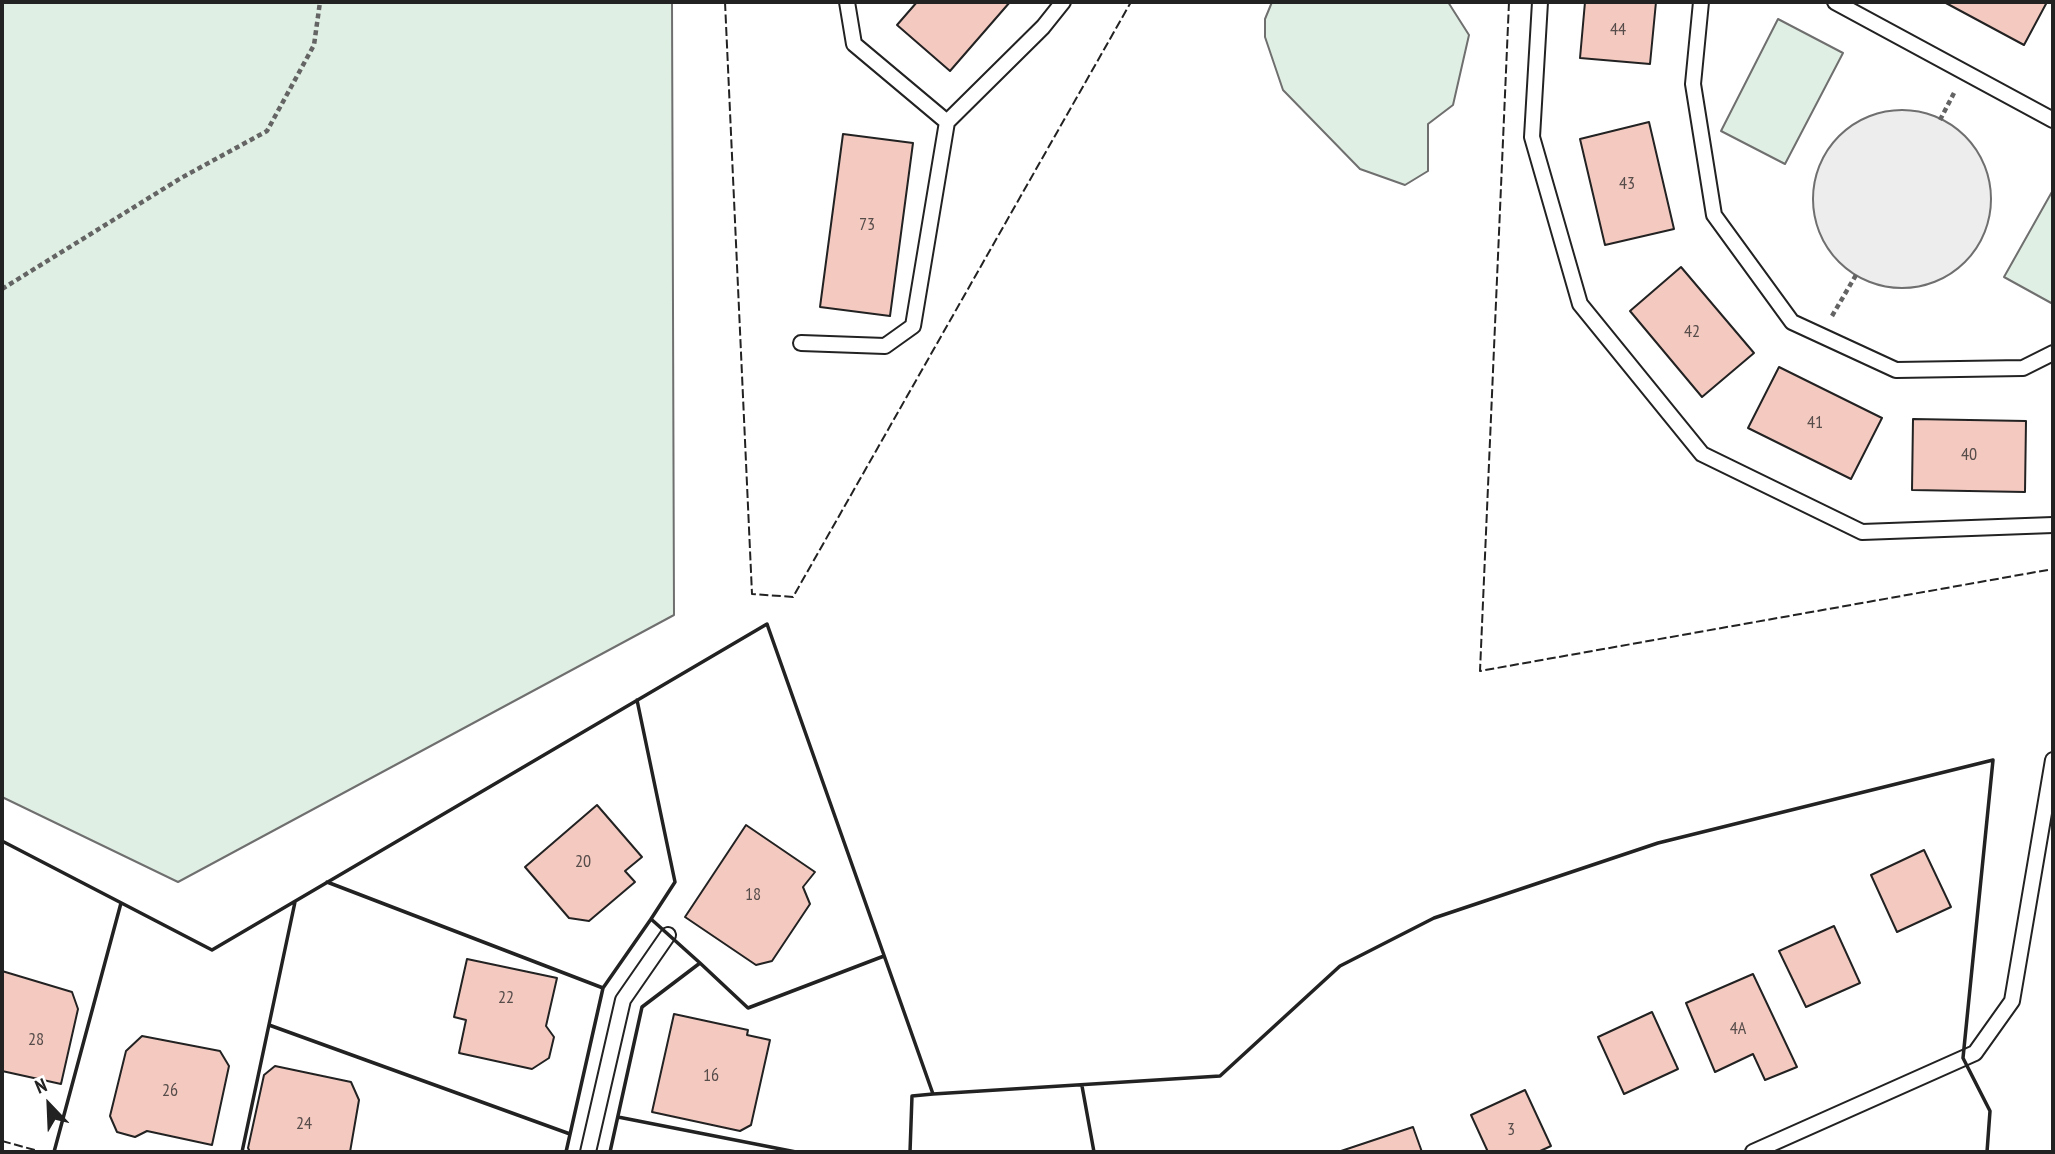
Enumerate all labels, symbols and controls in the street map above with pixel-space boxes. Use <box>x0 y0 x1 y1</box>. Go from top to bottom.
house number: 44 <box>1610 19 1626 41</box>
house number: 43 <box>1619 173 1635 195</box>
house number: 73 <box>859 214 875 236</box>
house number: 42 <box>1684 321 1700 343</box>
house number: 41 <box>1807 412 1823 434</box>
house number: 40 <box>1961 444 1977 466</box>
house number: 20 <box>575 851 591 873</box>
house number: 18 <box>745 884 761 906</box>
house number: 22 <box>498 987 514 1009</box>
house number: 4А <box>1730 1018 1746 1040</box>
house number: 28 <box>28 1029 44 1051</box>
house number: 16 <box>703 1065 719 1087</box>
north arrow <box>14 1070 84 1140</box>
text: N <box>31 1073 50 1099</box>
house number: 26 <box>162 1080 178 1102</box>
house number: 24 <box>296 1113 312 1135</box>
house number: 3 <box>1507 1119 1515 1141</box>

